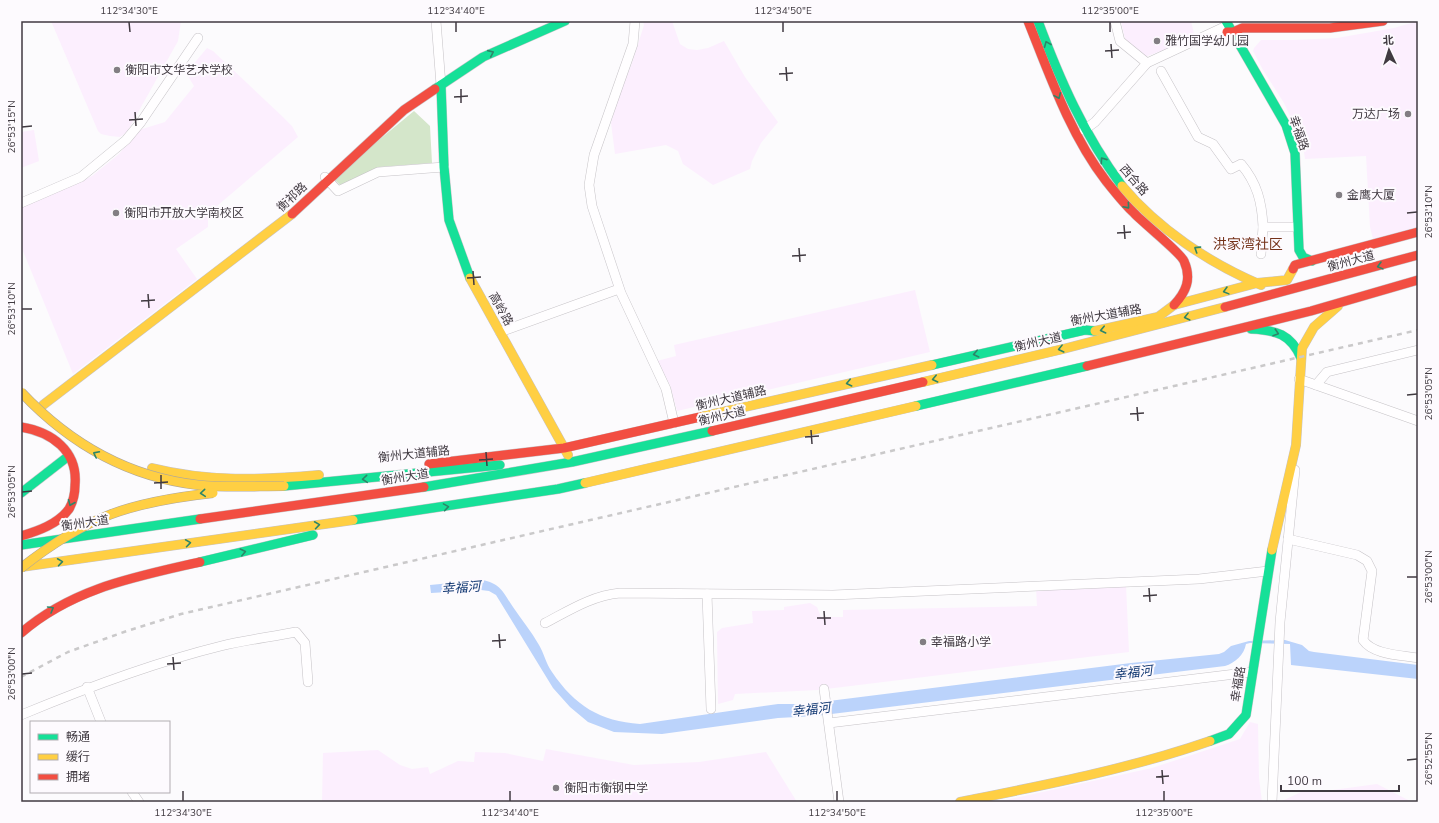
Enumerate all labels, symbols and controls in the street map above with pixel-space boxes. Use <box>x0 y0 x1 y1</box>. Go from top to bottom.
text: 112°34'30"E <box>100 4 158 18</box>
text: 112°34'40"E <box>427 4 485 18</box>
text: 112°34'50"E <box>754 4 812 18</box>
text: 112°35'00"E <box>1081 4 1139 18</box>
north arrow <box>1369 30 1409 70</box>
place label: 雅竹国学幼儿园 <box>1165 33 1249 49</box>
text: 北 <box>1382 33 1394 48</box>
marker: 雅竹国学幼儿园 <box>1152 36 1162 46</box>
one-way arrow <box>1043 40 1051 47</box>
one-way arrow <box>487 50 495 58</box>
place label: 衡阳市文华艺术学校 <box>125 62 233 78</box>
marker: 衡阳市文华艺术学校 <box>112 65 122 75</box>
one-way arrow <box>1054 92 1062 99</box>
text: 26°53'15"N <box>5 100 19 154</box>
place label: 万达广场 <box>1352 106 1400 122</box>
marker: 万达广场 <box>1403 109 1413 119</box>
street label: 幸福路 <box>1286 113 1312 153</box>
one-way arrow <box>1101 158 1108 165</box>
street label: 西合路 <box>1116 161 1152 199</box>
street label: 衡祁路 <box>273 179 311 215</box>
text: 26°53'10"N <box>1422 185 1436 239</box>
place label: 金鹰大厦 <box>1347 187 1395 203</box>
marker: 金鹰大厦 <box>1334 190 1344 200</box>
one-way arrow <box>1122 201 1129 208</box>
place label: 衡阳市开放大学南校区 <box>124 205 244 221</box>
marker: 衡阳市开放大学南校区 <box>111 208 121 218</box>
district label: 洪家湾社区 <box>1213 235 1283 254</box>
one-way arrow <box>1194 246 1201 254</box>
street label: 衡州大道 <box>1326 247 1376 275</box>
one-way arrow <box>1377 261 1384 269</box>
text: 26°53'10"N <box>5 282 19 336</box>
one-way arrow <box>1222 286 1229 295</box>
street label: 高岭路 <box>485 289 517 329</box>
street label: 衡州大道辅路 <box>1069 301 1143 329</box>
one-way arrow <box>1184 312 1191 321</box>
one-way arrow <box>1100 325 1106 333</box>
one-way arrow <box>1272 328 1279 337</box>
street label: 衡州大道 <box>1013 329 1063 355</box>
one-way arrow <box>1058 345 1064 353</box>
one-way arrow <box>973 350 979 358</box>
text: 26°53'05"N <box>1422 367 1436 421</box>
one-way arrow <box>931 374 938 383</box>
one-way arrow <box>846 379 852 387</box>
street label: 衡州大道辅路 <box>694 382 768 414</box>
street label: 衡州大道 <box>697 403 747 429</box>
street label: 衡州大道辅路 <box>377 442 451 466</box>
one-way arrow <box>93 451 100 458</box>
text: 26°53'05"N <box>5 465 19 519</box>
street label: 衡州大道 <box>380 465 430 489</box>
one-way arrow <box>362 474 368 483</box>
one-way arrow <box>200 489 206 498</box>
one-way arrow <box>68 499 76 506</box>
one-way arrow <box>443 503 449 512</box>
street label: 衡州大道 <box>60 512 110 534</box>
one-way arrow <box>314 521 320 530</box>
one-way arrow <box>185 539 191 548</box>
one-way arrow <box>239 548 246 557</box>
text: 26°53'00"N <box>1422 550 1436 604</box>
one-way arrow <box>57 558 63 567</box>
water label: 幸福河 <box>441 577 484 598</box>
one-way arrow <box>47 607 55 614</box>
place label: 幸福路小学 <box>931 634 991 650</box>
marker: 幸福路小学 <box>918 637 928 647</box>
text: 26°53'00"N <box>5 647 19 701</box>
water label: 幸福河 <box>1113 661 1156 684</box>
street label: 幸福路 <box>1227 665 1249 703</box>
water label: 幸福河 <box>791 698 834 721</box>
legend <box>30 721 170 793</box>
text: 畅通 <box>66 729 90 745</box>
text: 26°52'55"N <box>1422 732 1436 786</box>
text: 缓行 <box>66 749 90 765</box>
scale bar <box>1281 767 1399 793</box>
text: 拥堵 <box>66 769 90 785</box>
text: 100 m <box>1287 773 1322 789</box>
place label: 衡阳市衡钢中学 <box>564 780 648 796</box>
marker: 衡阳市衡钢中学 <box>551 783 561 793</box>
text: 112°34'30"E <box>154 806 212 820</box>
text: 112°34'40"E <box>481 806 539 820</box>
text: 112°34'50"E <box>808 806 866 820</box>
text: 112°35'00"E <box>1135 806 1193 820</box>

